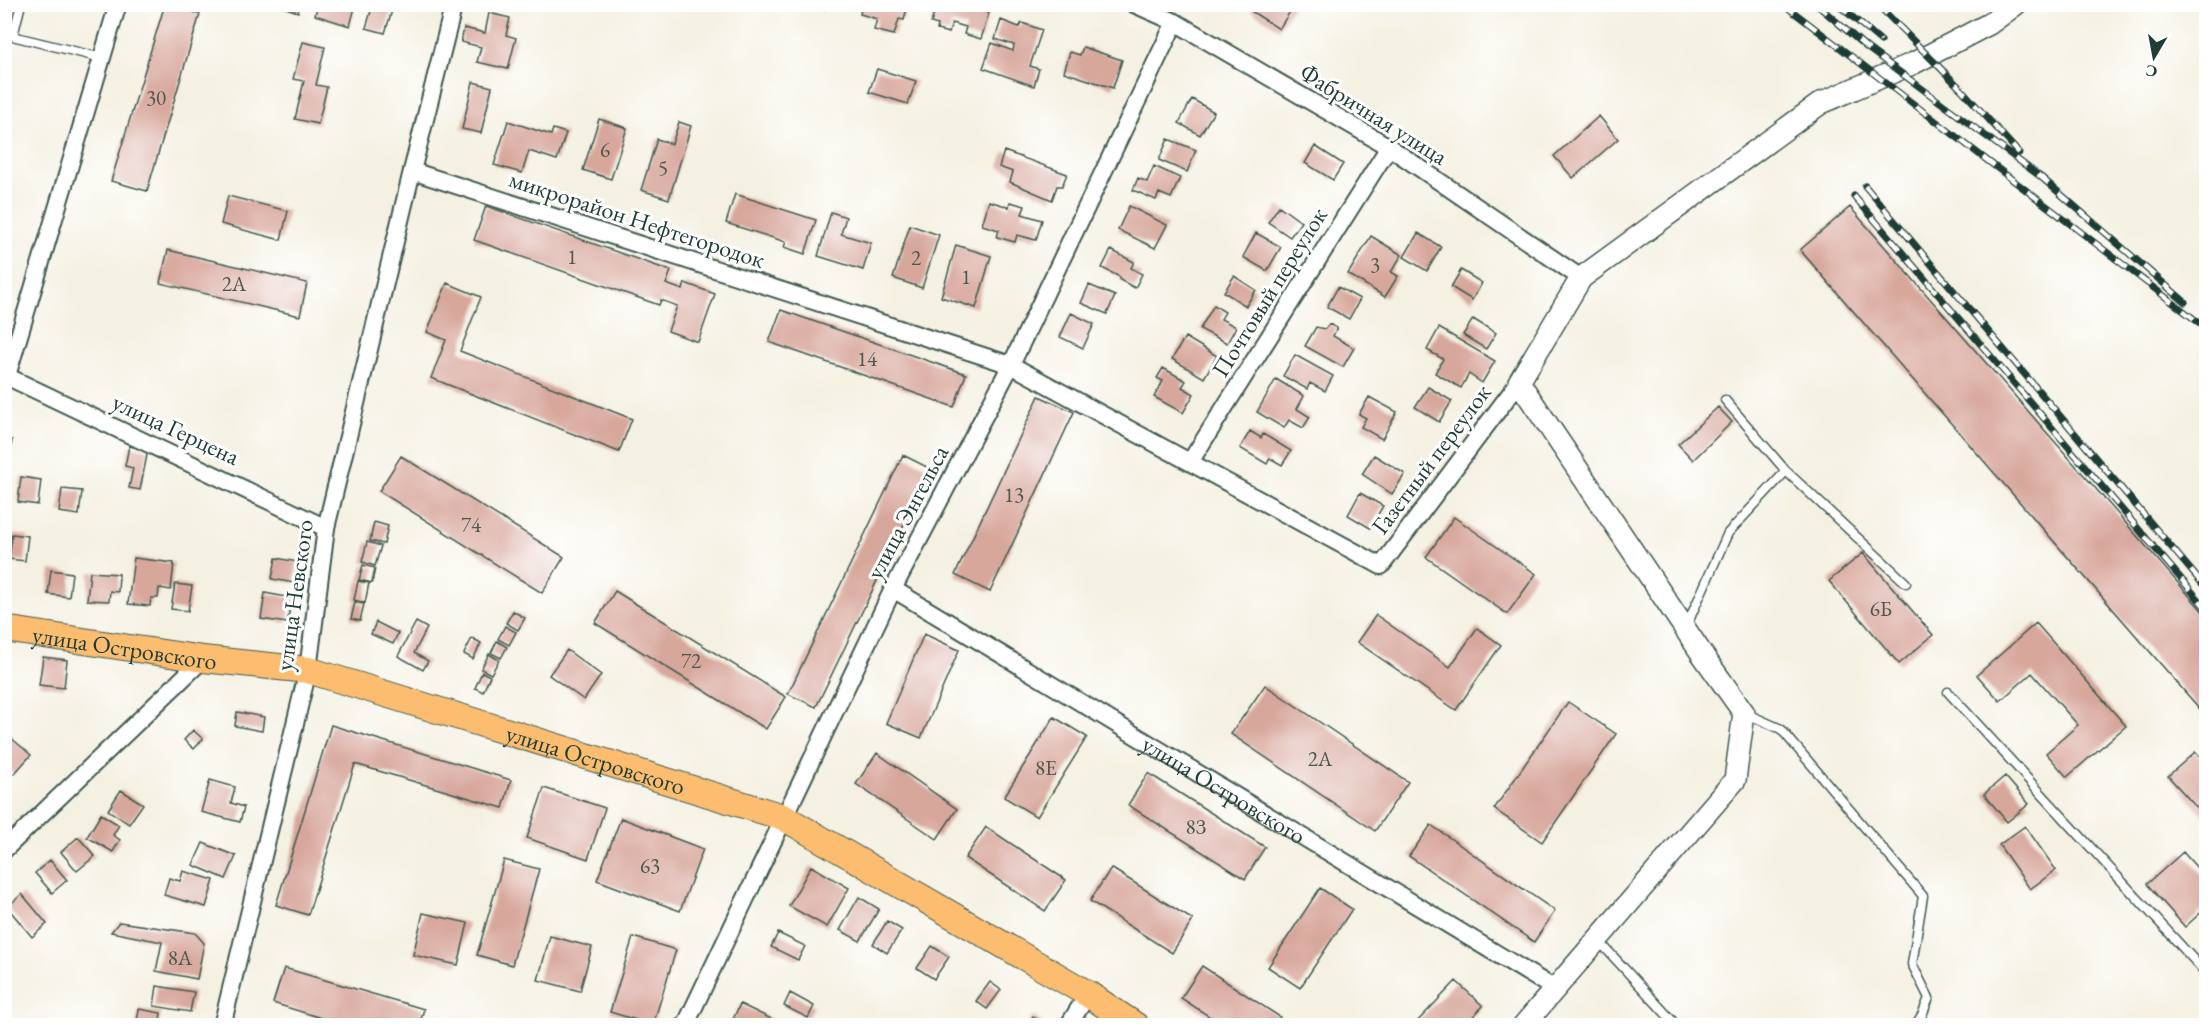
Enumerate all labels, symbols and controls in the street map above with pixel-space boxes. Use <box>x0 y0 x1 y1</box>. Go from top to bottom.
north arrow <box>2124 27 2184 87</box>
street label: Фабричная улица <box>1294 56 1454 172</box>
text: С <box>2144 60 2159 83</box>
house number: 30 <box>146 84 166 111</box>
house number: 6 <box>600 136 610 163</box>
house number: 5 <box>658 154 668 181</box>
street label: микрорайон Нефтегородок <box>505 163 769 275</box>
street label: Почтовый переулок <box>1204 201 1334 383</box>
house number: 1 <box>567 243 577 270</box>
house number: 2 <box>911 244 921 271</box>
house number: 3 <box>1370 251 1380 278</box>
house number: 1 <box>961 263 971 290</box>
house number: 2А <box>222 270 247 297</box>
house number: 14 <box>857 345 878 372</box>
street label: Газетный переулок <box>1364 377 1498 540</box>
street label: улица Герцена <box>108 386 245 472</box>
street label: улица Энгельса <box>859 439 955 584</box>
house number: 13 <box>1004 481 1024 508</box>
house number: 74 <box>461 511 482 538</box>
street label: улица Невского <box>268 517 320 673</box>
house number: 6Б <box>1870 595 1892 622</box>
street label: улица Островского <box>30 618 218 676</box>
house number: 72 <box>681 647 701 674</box>
street label: улица Островского <box>502 717 689 801</box>
street label: улица Островского <box>1137 728 1312 851</box>
house number: 2А <box>1308 745 1333 772</box>
house number: 8Е <box>1035 754 1057 781</box>
house number: 8З <box>1186 813 1206 840</box>
house number: 63 <box>640 852 660 879</box>
house number: 8А <box>168 944 193 971</box>

